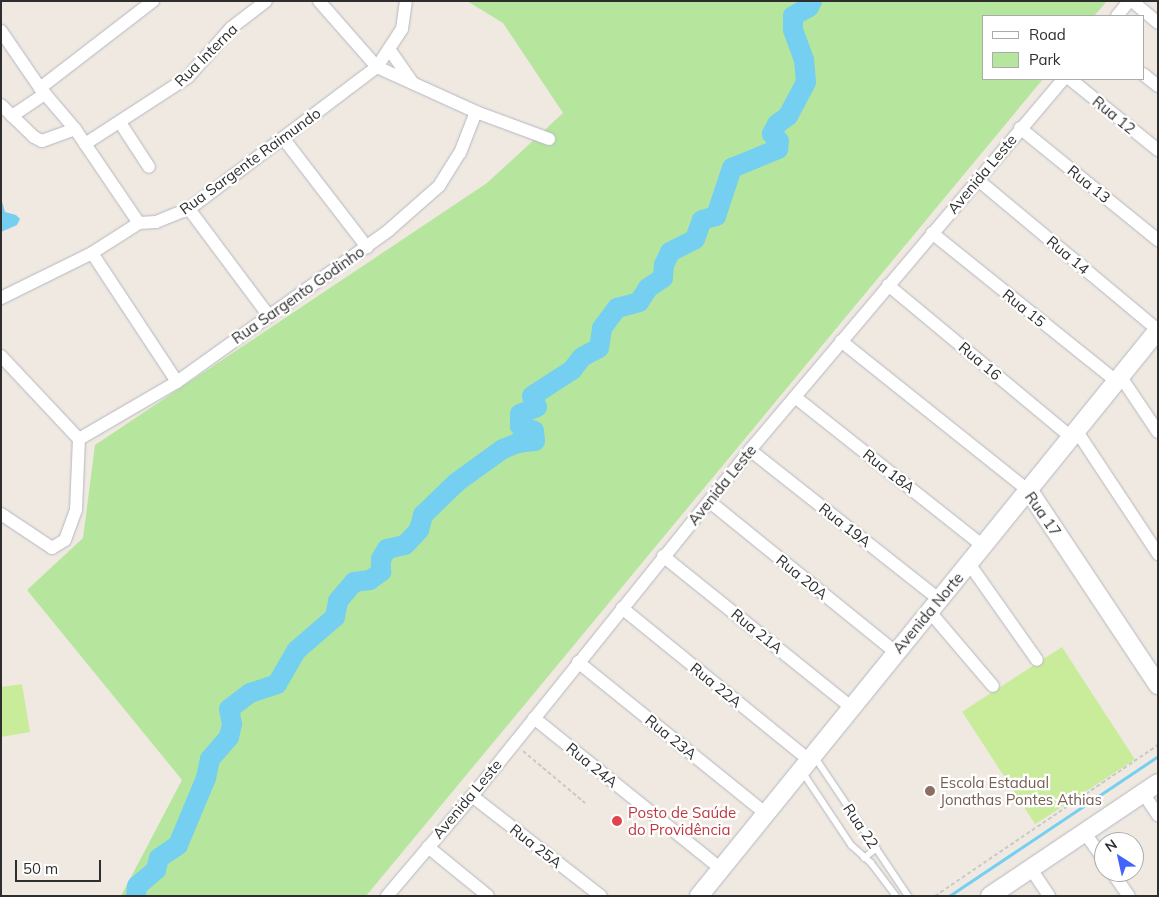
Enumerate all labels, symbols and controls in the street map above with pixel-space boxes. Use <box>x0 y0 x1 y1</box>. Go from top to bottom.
legend <box>982 15 1144 80</box>
street label: Rua Interna <box>171 20 241 90</box>
text: Road <box>1029 25 1066 44</box>
text: Park <box>1029 50 1061 69</box>
street label: Rua 12 <box>1089 92 1139 138</box>
street label: Rua Sargente Raimundo <box>176 104 324 218</box>
street label: Avenida Leste <box>944 131 1020 217</box>
street label: Rua 13 <box>1064 161 1114 207</box>
street label: Rua 14 <box>1043 232 1093 278</box>
street label: Rua Sargento Godinho <box>228 242 368 348</box>
street label: Rua 15 <box>999 285 1049 331</box>
street label: Rua 16 <box>955 338 1005 384</box>
street label: Avenida Leste <box>684 441 760 529</box>
street label: Rua 18A <box>859 445 919 497</box>
street label: Rua 17 <box>1021 488 1065 540</box>
street label: Rua 19A <box>815 499 875 551</box>
street label: Rua 20A <box>773 551 831 603</box>
street label: Avenida Norte <box>889 569 967 657</box>
street label: Rua 21A <box>728 605 786 657</box>
street label: Rua 22A <box>687 659 745 711</box>
street label: Rua 23A <box>642 711 700 763</box>
street label: Rua 24A <box>563 739 621 791</box>
street label: Avenida Leste <box>429 756 505 842</box>
place label: Escola Estadual Jonathas Pontes Athias <box>940 773 1102 808</box>
marker: Escola Estadual Jonathas Pontes Athias <box>924 785 936 797</box>
street label: Rua 22 <box>840 800 882 852</box>
place label: Posto de Saúde do Providência <box>628 803 736 838</box>
marker: Posto de Saúde do Providência <box>610 814 624 828</box>
street label: Rua 25A <box>506 820 566 872</box>
north arrow <box>1094 832 1144 882</box>
text: N <box>1101 835 1120 856</box>
scale bar <box>18 850 104 882</box>
text: 50 m <box>23 859 58 878</box>

